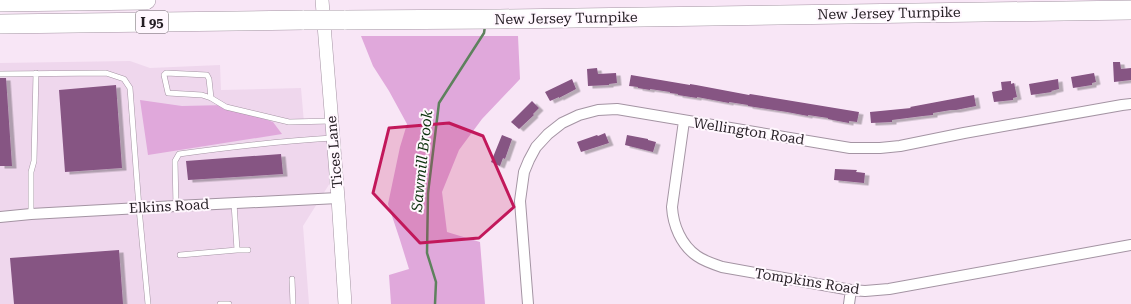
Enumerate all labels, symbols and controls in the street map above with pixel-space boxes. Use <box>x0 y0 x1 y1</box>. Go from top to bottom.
street label: New Jersey Turnpike <box>817 4 961 22</box>
street label: New Jersey Turnpike <box>494 9 638 27</box>
road number: I 95 <box>136 11 168 33</box>
water label: Sawmill Brook <box>408 108 436 214</box>
street label: Wellington Road <box>692 114 806 148</box>
street label: Tices Lane <box>323 115 345 189</box>
street label: Elkins Road <box>129 196 210 216</box>
street label: Tompkins Road <box>753 265 861 297</box>

